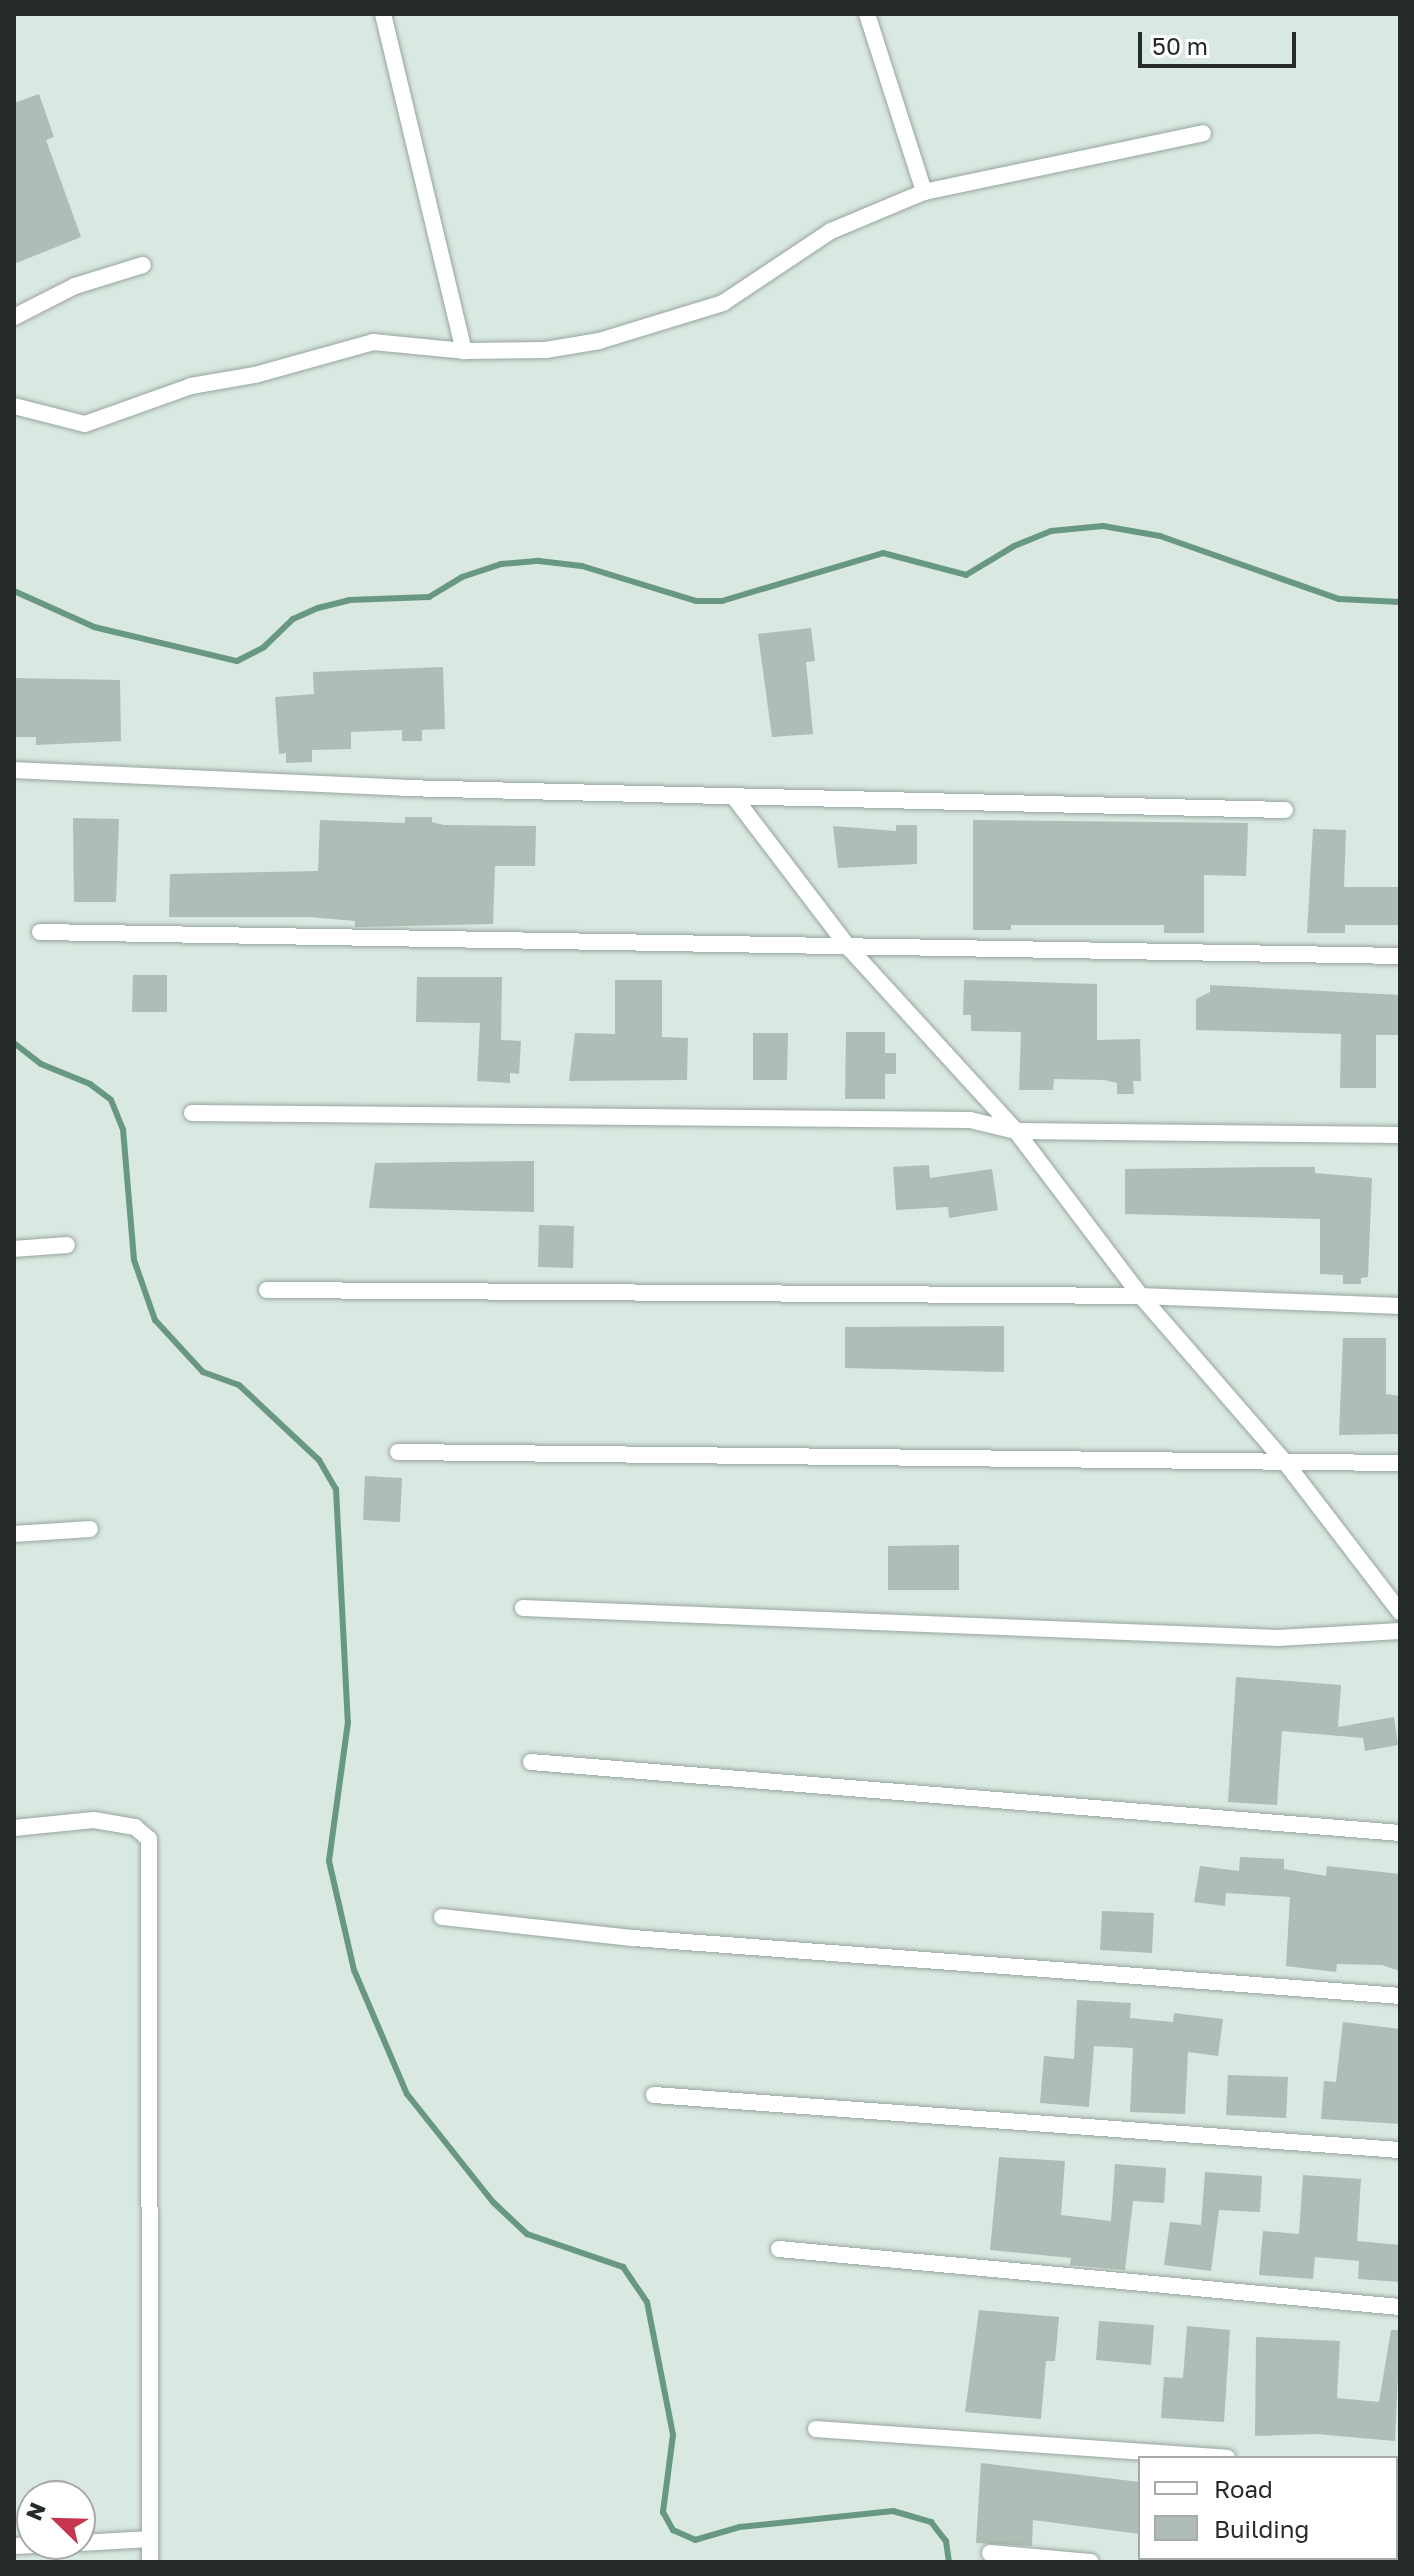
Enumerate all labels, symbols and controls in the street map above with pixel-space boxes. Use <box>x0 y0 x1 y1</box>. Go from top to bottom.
scale bar <box>1142 16 1300 66</box>
text: 50 m <box>1152 31 1208 60</box>
legend <box>1138 2456 1398 2560</box>
text: Road <box>1214 2474 1273 2503</box>
north arrow <box>16 2480 96 2560</box>
text: N <box>20 2498 51 2524</box>
text: Building <box>1214 2514 1309 2543</box>

